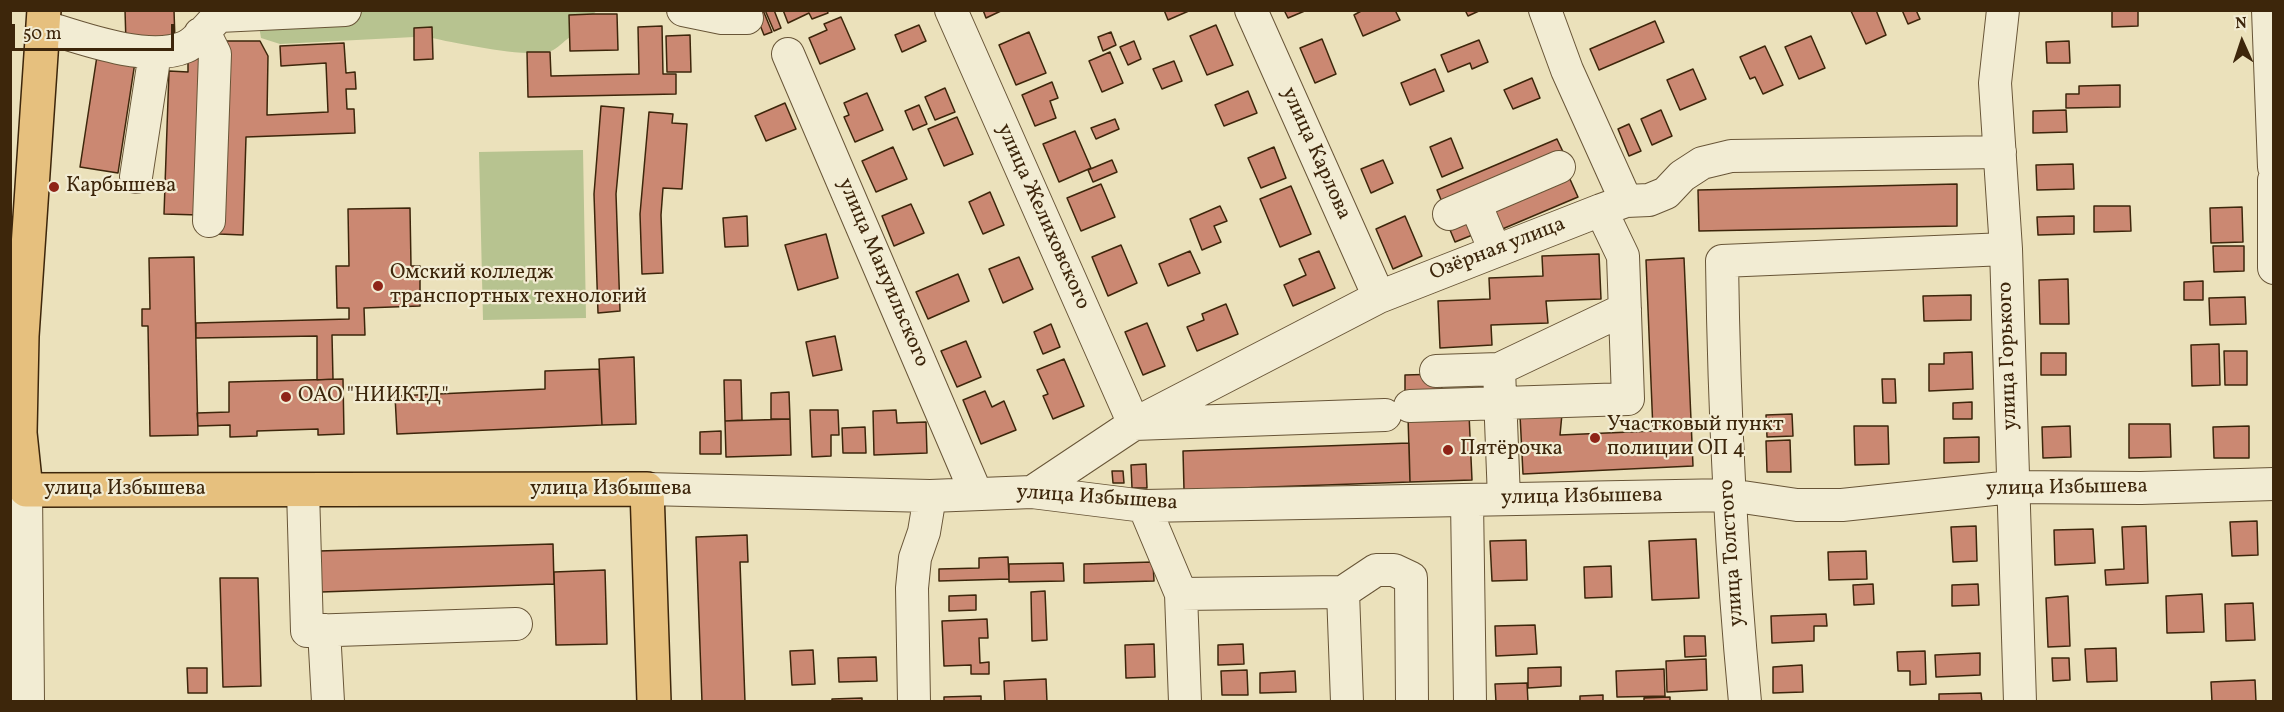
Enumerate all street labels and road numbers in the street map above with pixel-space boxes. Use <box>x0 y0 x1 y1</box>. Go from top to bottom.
street label: улица Карлова <box>1275 84 1355 224</box>
street label: улица Желиховского <box>990 120 1094 314</box>
street label: улица Мануильского <box>831 175 933 371</box>
street label: Озёрная улица <box>1427 213 1569 287</box>
street label: улица Горького <box>1994 281 2024 431</box>
street label: улица Избышева <box>1986 475 2148 503</box>
street label: улица Избышева <box>44 477 206 503</box>
street label: улица Избышева <box>530 477 692 503</box>
street label: улица Толстого <box>1715 479 1751 627</box>
street label: улица Избышева <box>1015 481 1179 517</box>
street label: улица Избышева <box>1501 484 1663 512</box>

